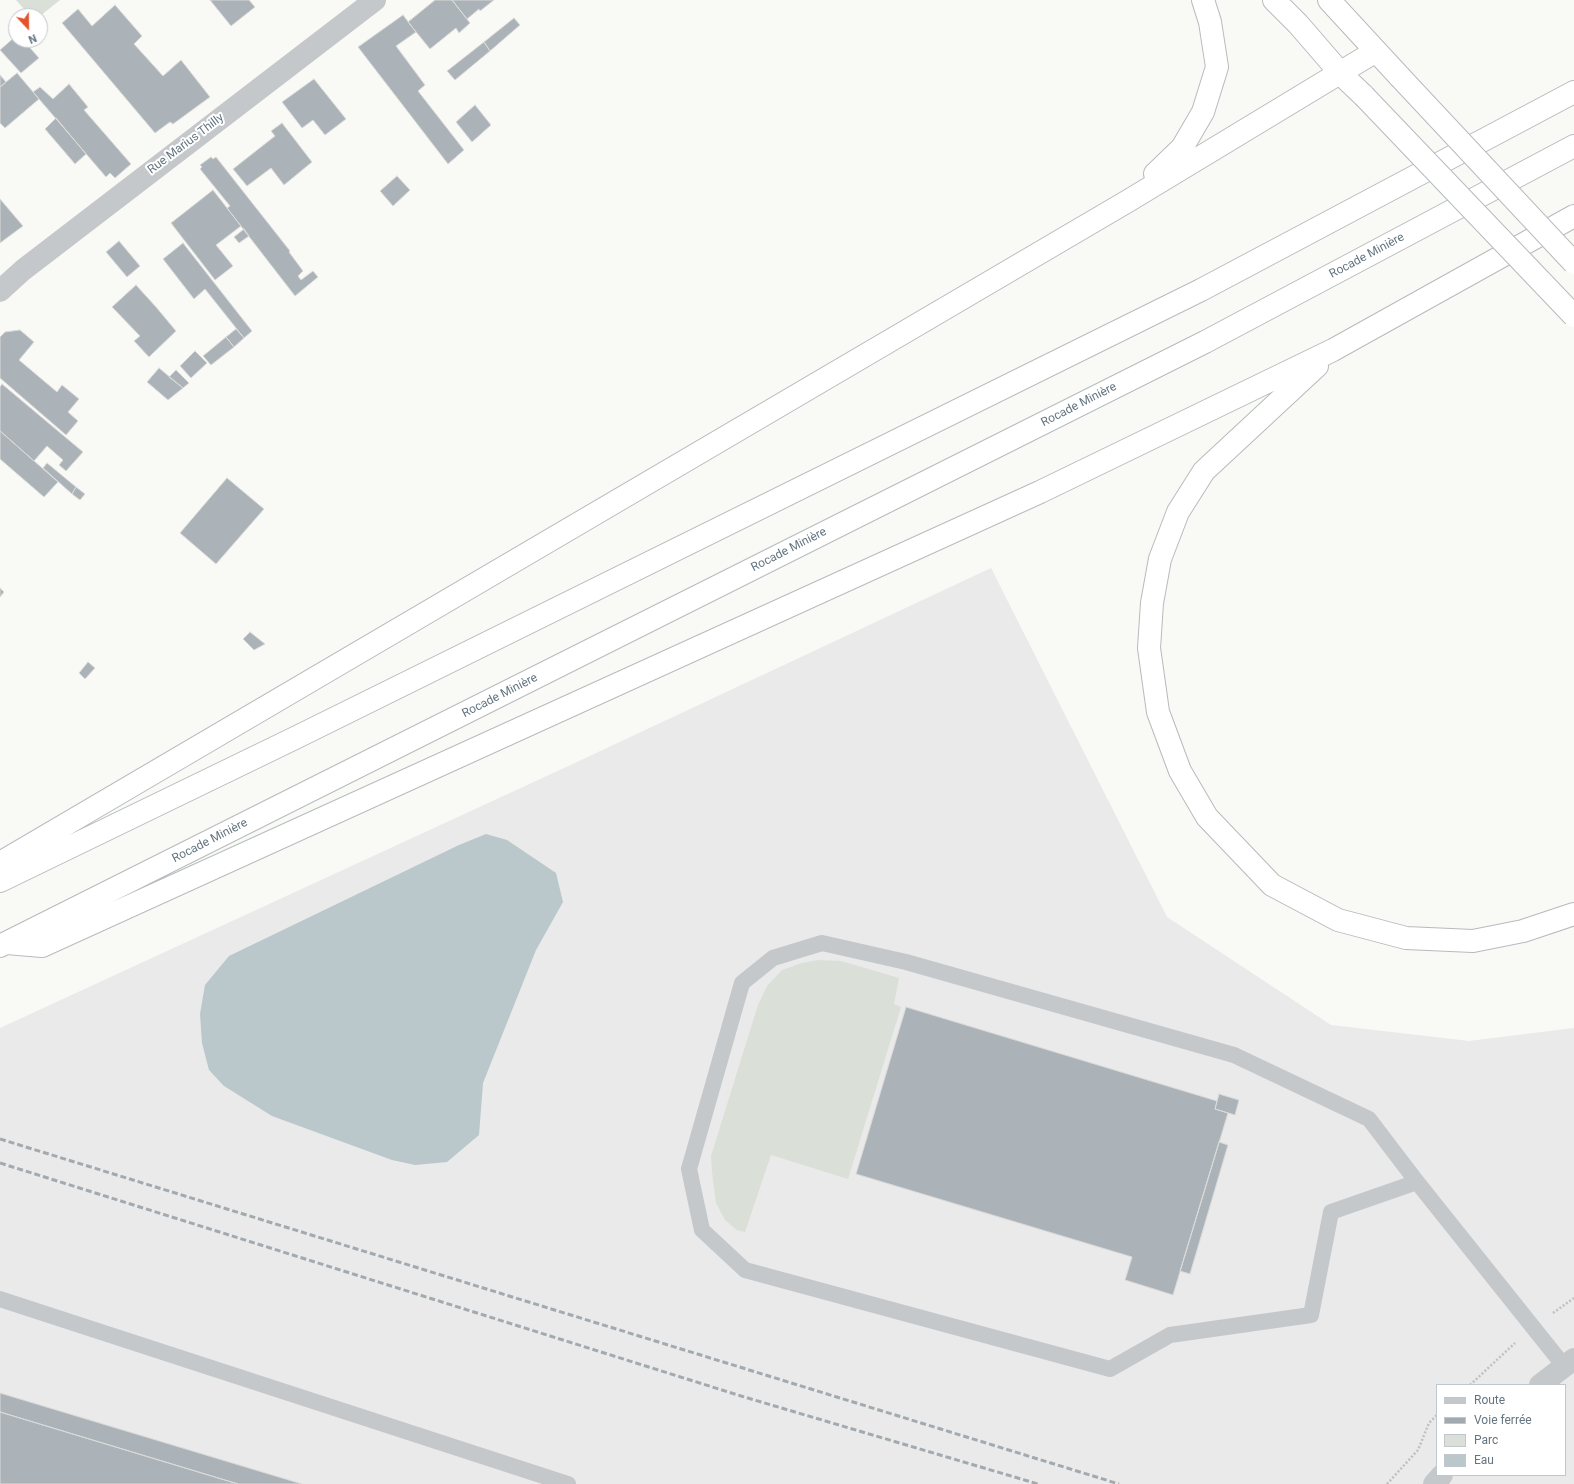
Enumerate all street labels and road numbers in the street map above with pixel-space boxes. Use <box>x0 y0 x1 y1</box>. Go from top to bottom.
street label: Rue Marius Thilly <box>145 111 227 177</box>
street label: Rocade Minière <box>1327 230 1407 282</box>
street label: Rocade Minière <box>1039 380 1119 430</box>
street label: Rocade Minière <box>749 525 829 575</box>
street label: Rocade Minière <box>460 671 540 721</box>
street label: Rocade Minière <box>170 816 250 866</box>

